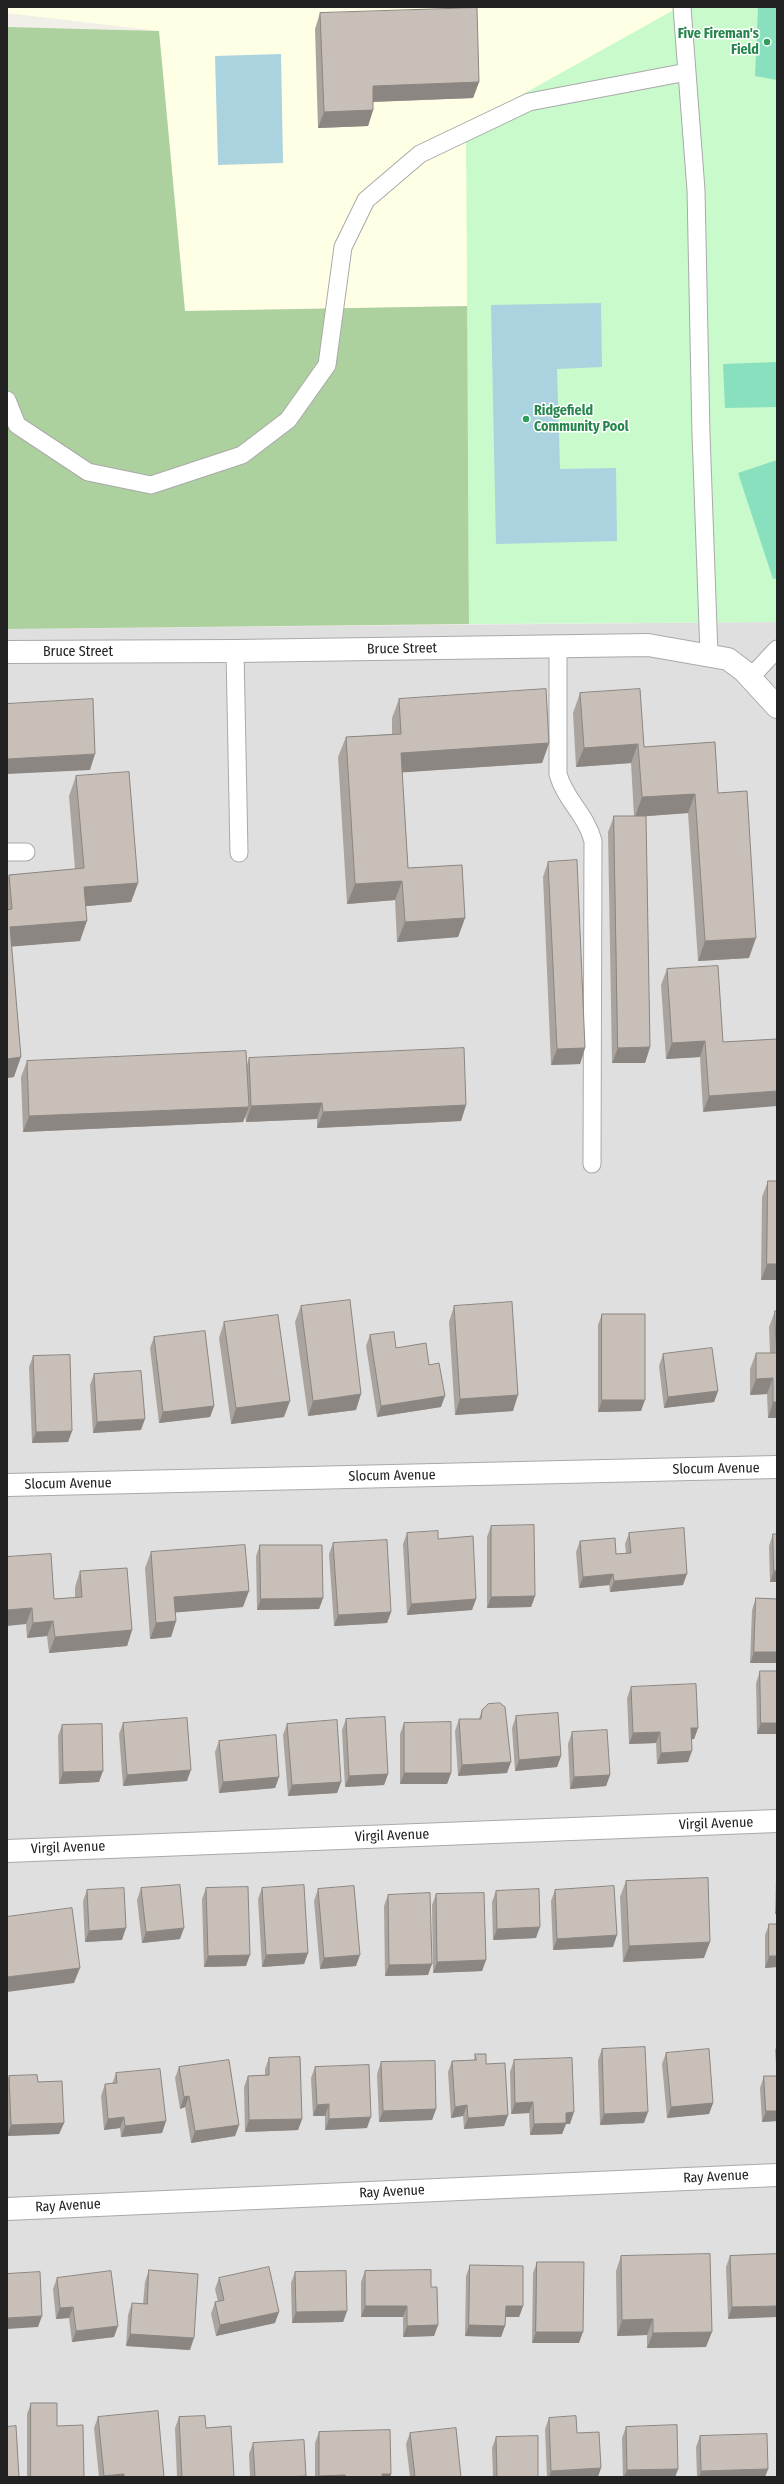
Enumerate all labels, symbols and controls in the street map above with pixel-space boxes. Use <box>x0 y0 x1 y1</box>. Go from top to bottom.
place label: Five Fireman's Field <box>678 26 759 58</box>
marker: Five Fireman's Field <box>762 37 772 47</box>
place label: Ridgefield Community Pool <box>534 403 629 436</box>
marker: Ridgefield Community Pool <box>521 414 531 424</box>
street label: Bruce Street <box>367 640 437 658</box>
street label: Bruce Street <box>43 644 113 660</box>
street label: Slocum Avenue <box>672 1460 760 1478</box>
street label: Slocum Avenue <box>348 1467 436 1485</box>
street label: Slocum Avenue <box>24 1475 112 1493</box>
street label: Virgil Avenue <box>678 1814 754 1834</box>
street label: Virgil Avenue <box>354 1826 430 1846</box>
street label: Virgil Avenue <box>30 1838 106 1858</box>
street label: Ray Avenue <box>683 2167 749 2187</box>
street label: Ray Avenue <box>359 2182 425 2202</box>
street label: Ray Avenue <box>35 2196 101 2216</box>

